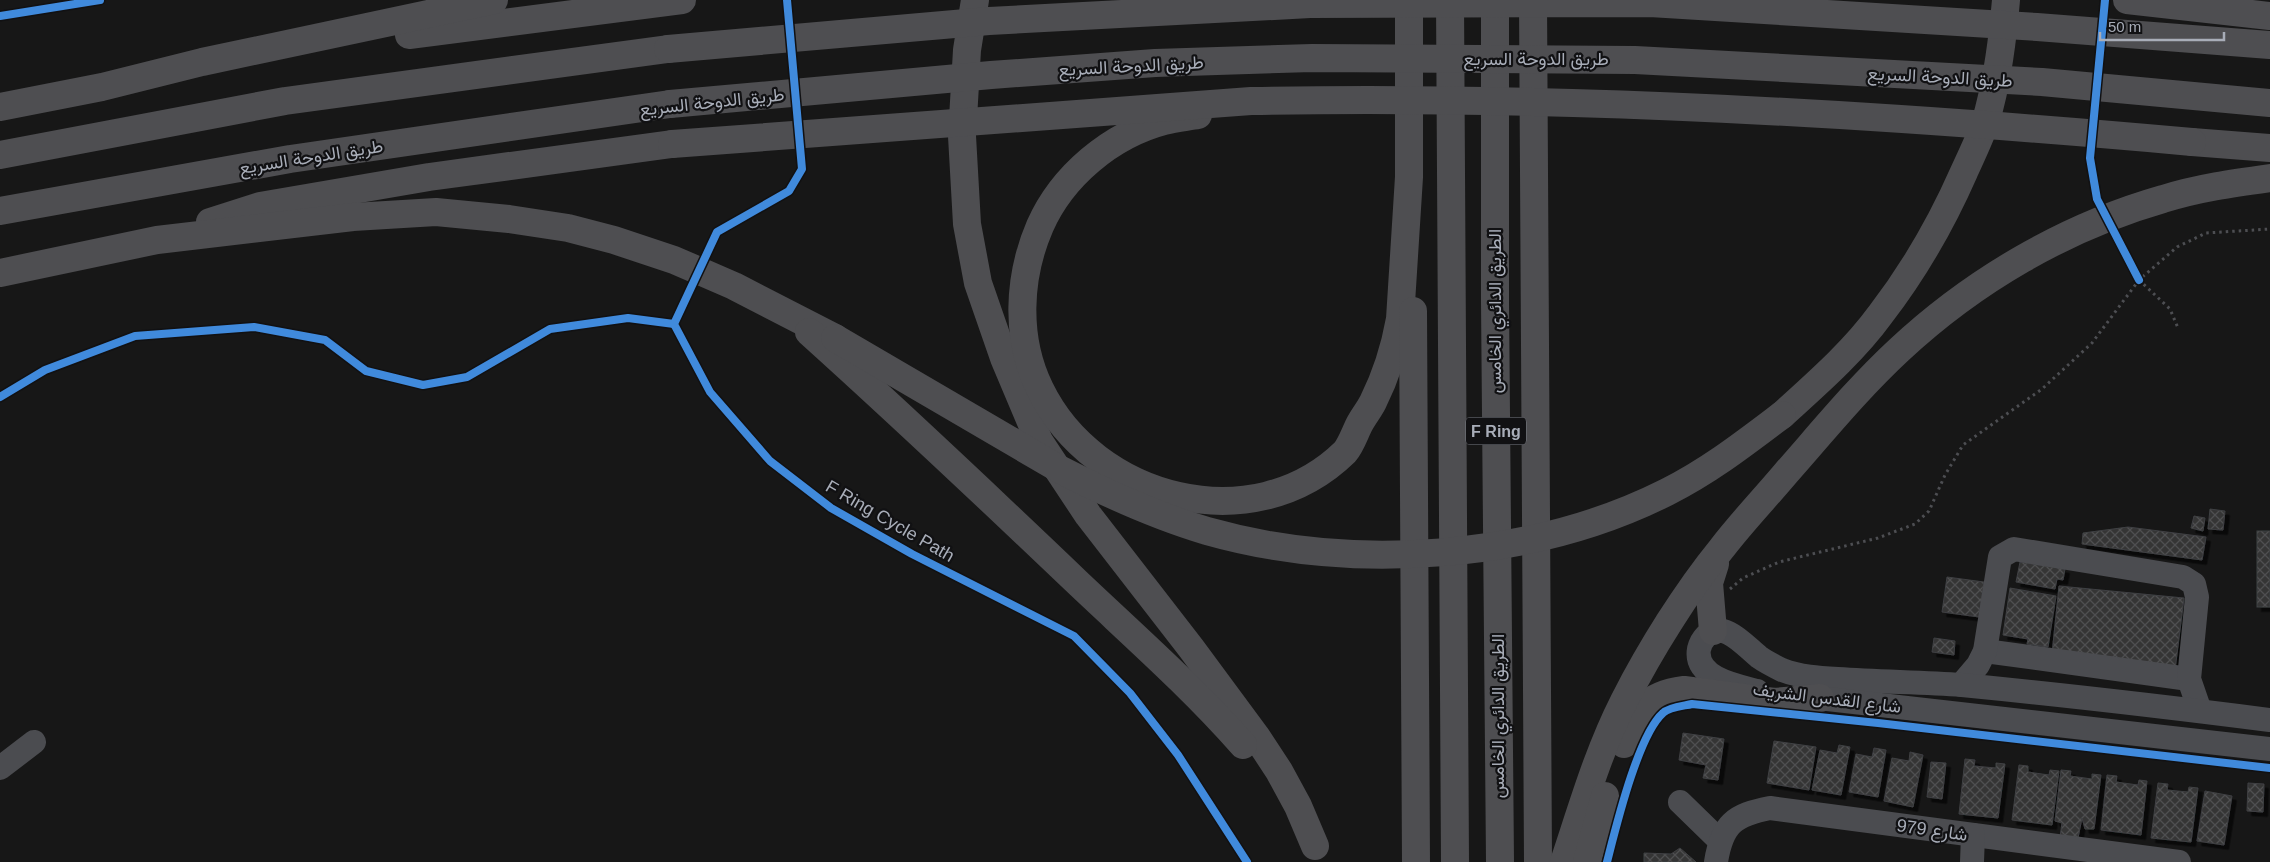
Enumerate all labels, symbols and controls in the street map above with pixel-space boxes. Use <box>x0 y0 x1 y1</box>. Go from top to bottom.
scale bar <box>2100 10 2224 42</box>
text: 50 m <box>2108 18 2141 35</box>
street label: طريق الدوحة السريع <box>1463 49 1609 71</box>
street label: طريق الدوحة السريع <box>1058 52 1204 82</box>
street label: طريق الدوحة السريع <box>1867 63 2013 93</box>
street label: طريق الدوحة السريع <box>639 84 786 122</box>
street label: طريق الدوحة السريع <box>238 136 385 180</box>
street label: الطريق الدائري الخامس <box>1485 229 1510 393</box>
road number: F Ring <box>1466 418 1526 444</box>
street label: F Ring Cycle Path <box>822 476 958 566</box>
street label: الطريق الدائري الخامس <box>1488 634 1513 798</box>
street label: شارع القدس الشريف <box>1751 679 1902 719</box>
street label: شارع 979 <box>1895 815 1969 847</box>

